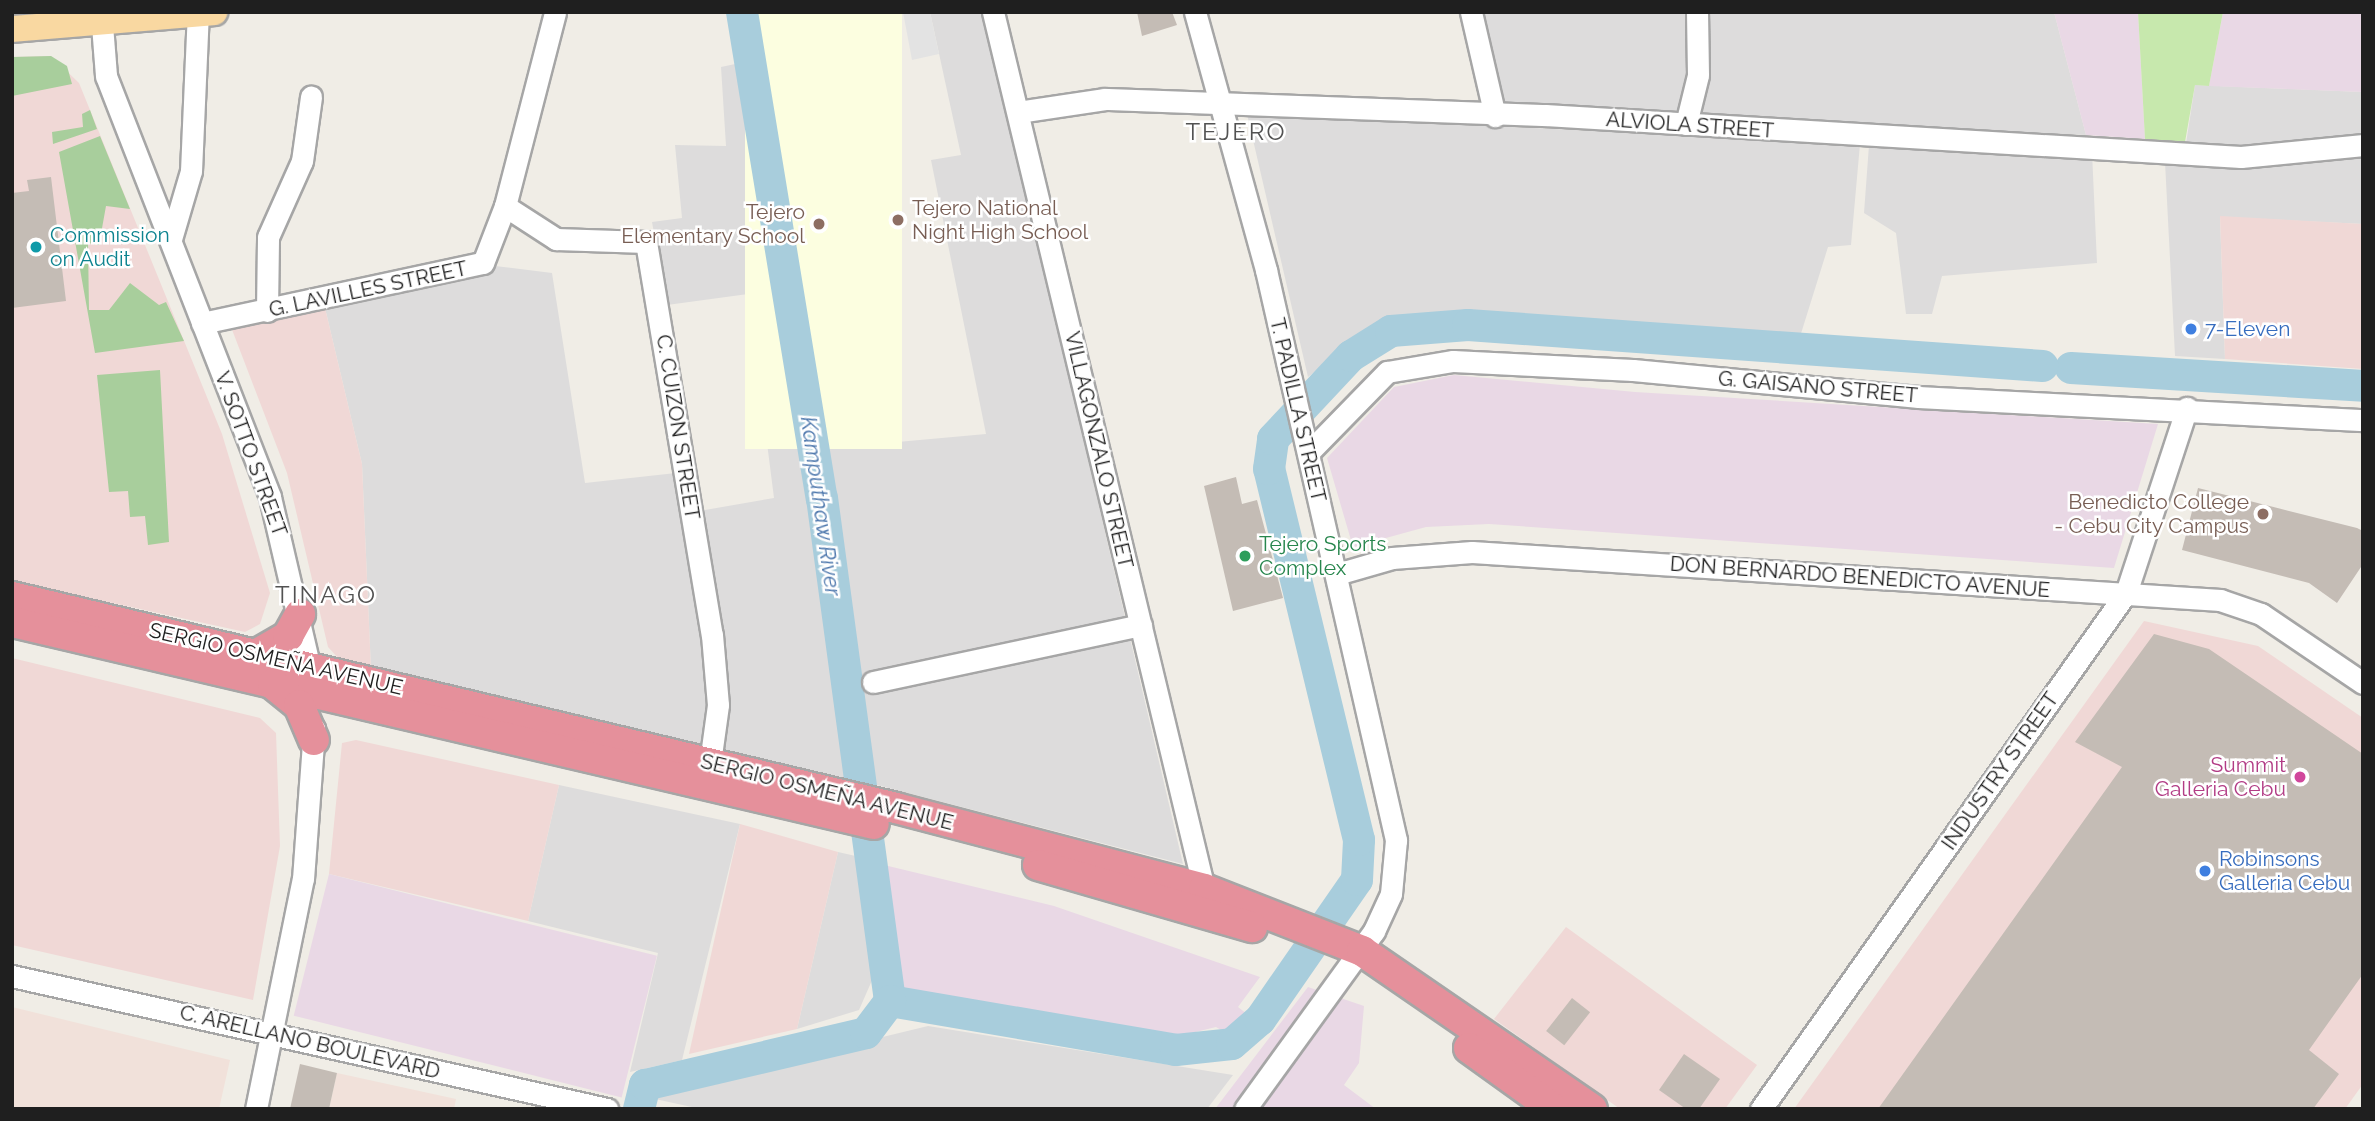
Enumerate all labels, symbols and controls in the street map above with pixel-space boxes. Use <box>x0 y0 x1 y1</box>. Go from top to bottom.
street label: ALVIOLA STREET <box>1605 107 1775 143</box>
district label: TEJERO <box>1186 118 1286 146</box>
place label: Tejero National Night High School <box>912 195 1088 245</box>
place label: Tejero Elementary School <box>621 199 805 249</box>
marker: Tejero National Night High School <box>890 212 906 228</box>
marker: Tejero Elementary School <box>811 216 827 232</box>
place label: Commission on Audit <box>50 222 170 272</box>
marker: Commission on Audit <box>28 239 44 255</box>
street label: G. LAVILLES STREET <box>267 256 469 322</box>
street label: T. PADILLA STREET <box>1264 315 1332 505</box>
place label: 7-Eleven <box>2205 316 2290 342</box>
marker: 7-Eleven <box>2183 321 2199 337</box>
street label: VILLAGONZALO STREET <box>1059 329 1139 571</box>
street label: C. CUIZON STREET <box>651 333 705 521</box>
street label: G. GAISANO STREET <box>1717 366 1919 408</box>
street label: V. SOTTO STREET <box>209 368 293 540</box>
water label: Kamputhaw River <box>795 414 847 598</box>
place label: Benedicto College - Cebu City Campus <box>2054 489 2249 539</box>
marker: Benedicto College - Cebu City Campus <box>2255 506 2271 522</box>
place label: Tejero Sports Complex <box>1259 531 1386 581</box>
marker: Tejero Sports Complex <box>1237 548 1253 564</box>
street label: DON BERNARDO BENEDICTO AVENUE <box>1669 551 2051 603</box>
district label: TINAGO <box>276 581 376 609</box>
street label: SERGIO OSMEÑA AVENUE <box>146 617 406 701</box>
street label: INDUSTRY STREET <box>1936 687 2064 855</box>
street label: SERGIO OSMEÑA AVENUE <box>697 748 957 836</box>
place label: Summit Galleria Cebu <box>2155 752 2286 802</box>
marker: Summit Galleria Cebu <box>2292 769 2308 785</box>
place label: Robinsons Galleria Cebu <box>2219 846 2350 896</box>
marker: Robinsons Galleria Cebu <box>2197 863 2213 879</box>
street label: C. ARELLANO BOULEVARD <box>177 1000 443 1084</box>

